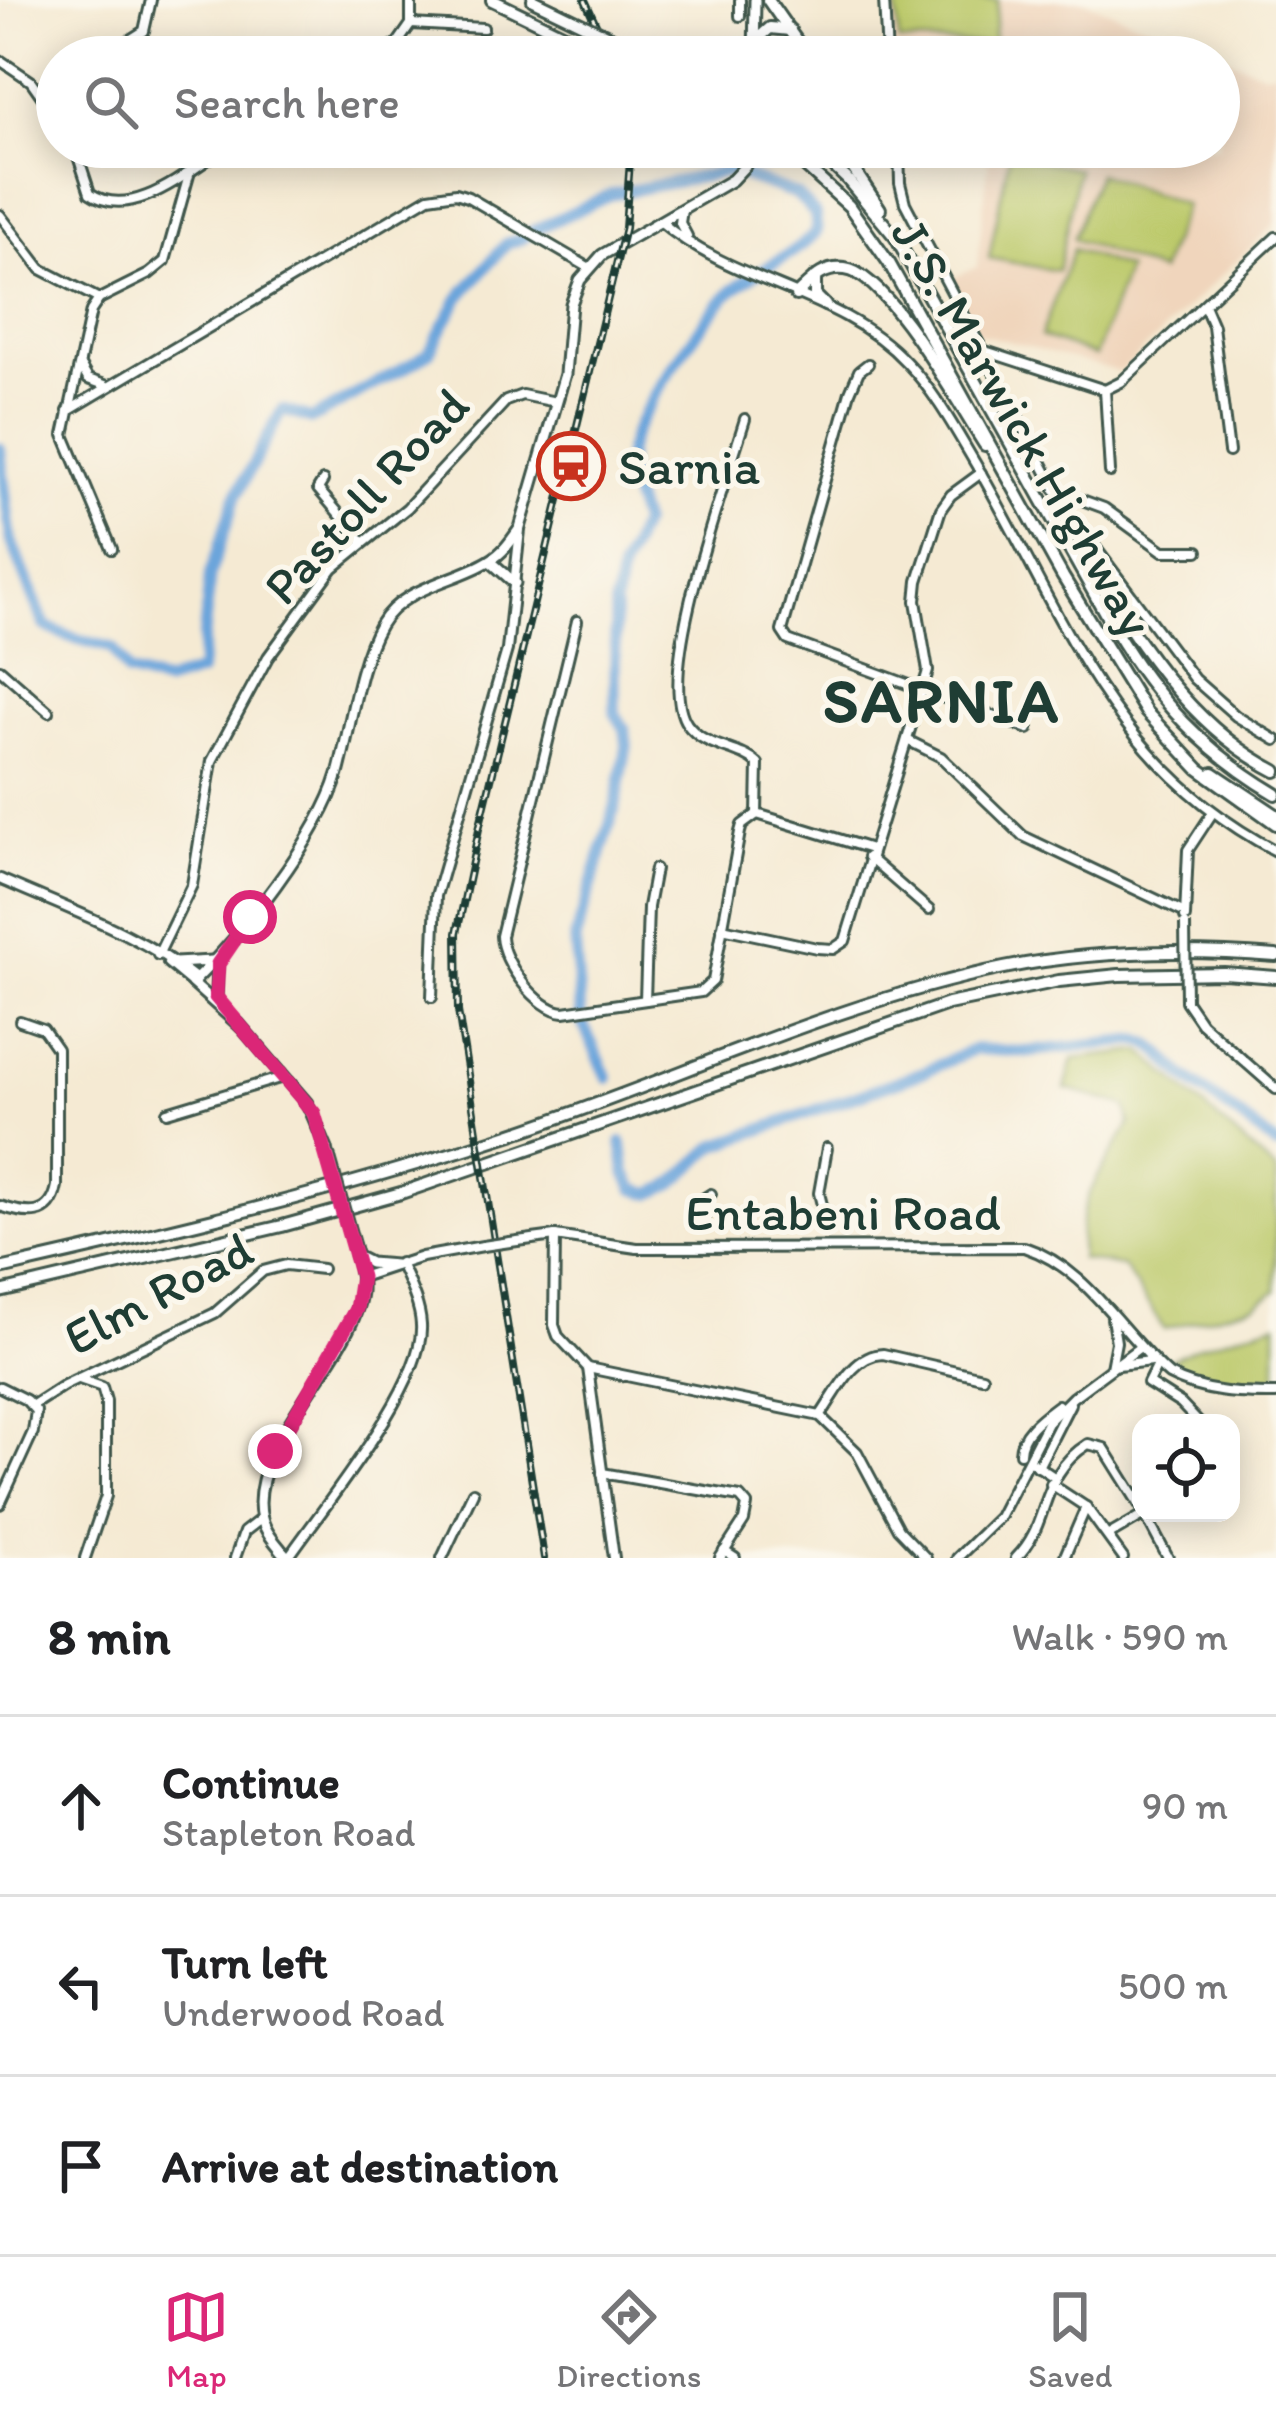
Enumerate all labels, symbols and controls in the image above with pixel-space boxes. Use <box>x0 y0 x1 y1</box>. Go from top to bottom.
search box <box>36 36 1240 168</box>
icon: search <box>78 69 144 135</box>
text: Search here <box>174 75 400 129</box>
street label: J.S. Marwick Highway <box>878 207 1168 647</box>
street label: Pastoll Road <box>251 375 481 617</box>
station icon: Sarnia <box>536 431 606 501</box>
place label: Sarnia <box>618 436 760 497</box>
district label: SARNIA <box>823 662 1061 738</box>
route start <box>223 890 277 944</box>
street label: Entabeni Road <box>685 1182 1001 1243</box>
street label: Elm Road <box>53 1218 263 1368</box>
map controls <box>1132 1414 1240 1522</box>
button: locate <box>1132 1414 1240 1522</box>
route end <box>248 1424 302 1478</box>
text: 8 min <box>48 1606 171 1667</box>
text: Walk · 590 m <box>1011 1613 1228 1660</box>
text: Continue <box>162 1755 340 1809</box>
icon: ahead <box>48 1773 114 1839</box>
text: 90 m <box>1142 1782 1228 1829</box>
text: Stapleton Road <box>162 1809 415 1856</box>
text: Turn left <box>162 1935 328 1989</box>
icon: left <box>48 1953 114 2019</box>
text: 500 m <box>1118 1962 1228 2009</box>
text: Underwood Road <box>162 1989 444 2036</box>
icon: arrive <box>48 2133 114 2199</box>
text: Arrive at destination <box>162 2139 558 2193</box>
tab: Map <box>163 2284 229 2395</box>
tab: Directions <box>556 2284 701 2395</box>
tab: Saved <box>1028 2284 1113 2395</box>

